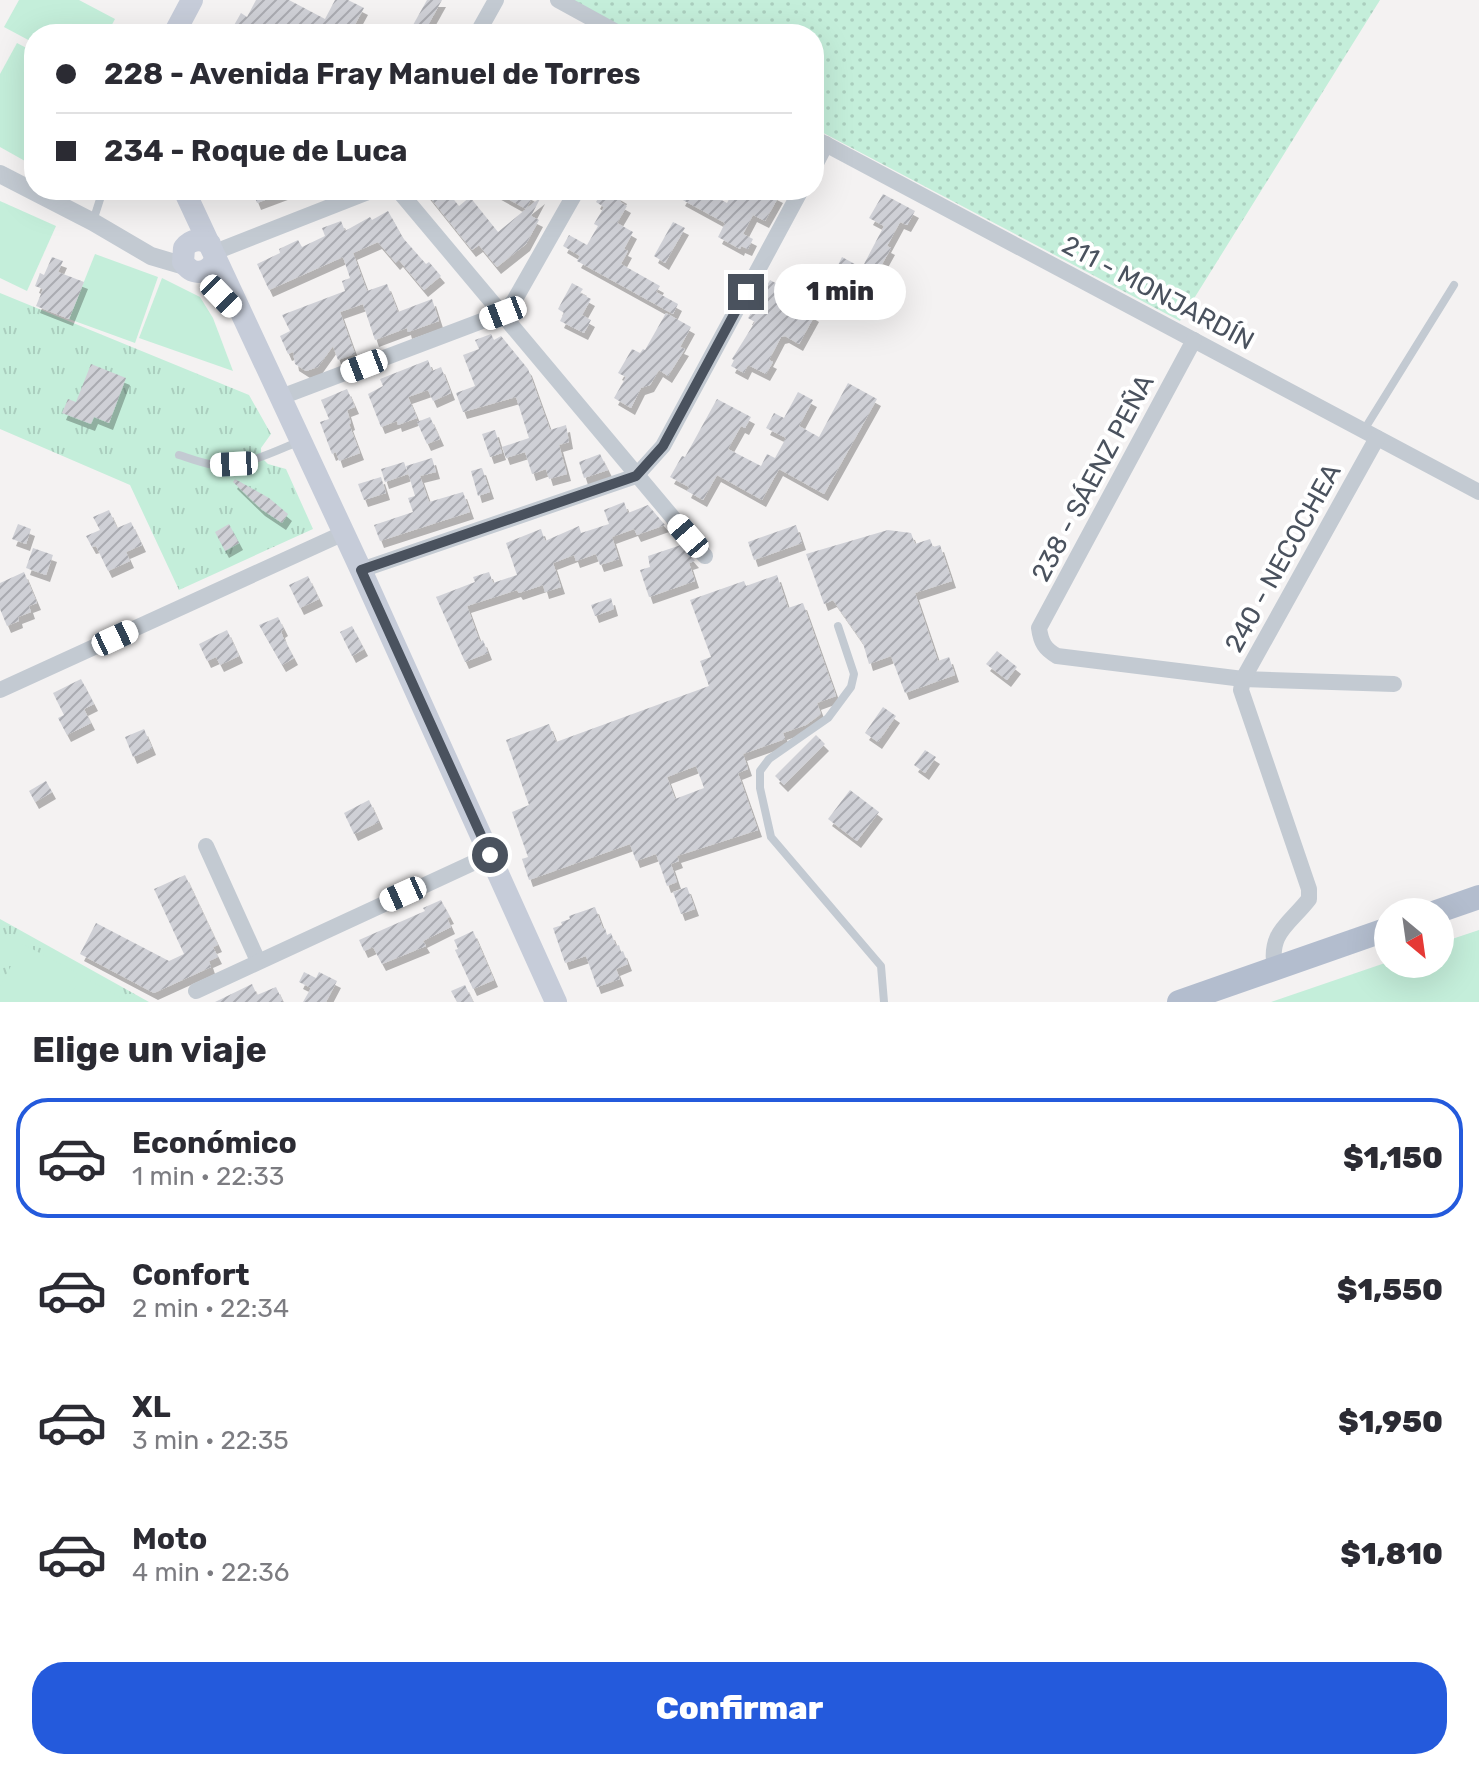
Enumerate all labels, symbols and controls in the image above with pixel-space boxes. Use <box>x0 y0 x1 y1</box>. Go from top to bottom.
text: 228 - Avenida Fray Manuel de Torres <box>104 56 641 92</box>
text: 234 - Roque de Luca <box>104 133 408 169</box>
street label: 211 - MONJARDÍN <box>1057 229 1259 357</box>
callout: 1 min <box>774 264 906 320</box>
car <box>196 270 246 322</box>
route end <box>728 274 764 310</box>
text: 1 min <box>806 276 874 307</box>
car <box>476 293 530 333</box>
car <box>337 346 391 386</box>
street label: 238 - SÁENZ PEÑA <box>1025 369 1161 587</box>
car <box>209 451 259 477</box>
street label: 240 - NECOCHEA <box>1218 458 1348 658</box>
car <box>663 510 713 562</box>
car <box>88 617 142 659</box>
route start <box>472 837 508 873</box>
car <box>376 873 430 915</box>
north arrow <box>1374 898 1454 978</box>
map controls <box>1374 898 1454 978</box>
text: Elige un viaje <box>32 1028 267 1071</box>
icon: car <box>36 1122 108 1194</box>
text: Económico <box>132 1125 297 1161</box>
text: $1,150 <box>1343 1140 1443 1176</box>
text: 1 min · 22:33 <box>132 1161 284 1192</box>
icon: car <box>36 1254 108 1326</box>
text: Confort <box>132 1257 250 1293</box>
text: $1,550 <box>1337 1272 1443 1308</box>
text: 2 min · 22:34 <box>132 1293 289 1324</box>
icon: car <box>36 1386 108 1458</box>
text: XL <box>132 1389 171 1425</box>
text: $1,950 <box>1338 1404 1443 1440</box>
text: 3 min · 22:35 <box>132 1425 289 1456</box>
icon: car <box>36 1518 108 1590</box>
text: Moto <box>132 1521 207 1557</box>
text: $1,810 <box>1340 1536 1443 1572</box>
text: 4 min · 22:36 <box>132 1557 289 1588</box>
button: Confirmar <box>32 1662 1447 1754</box>

